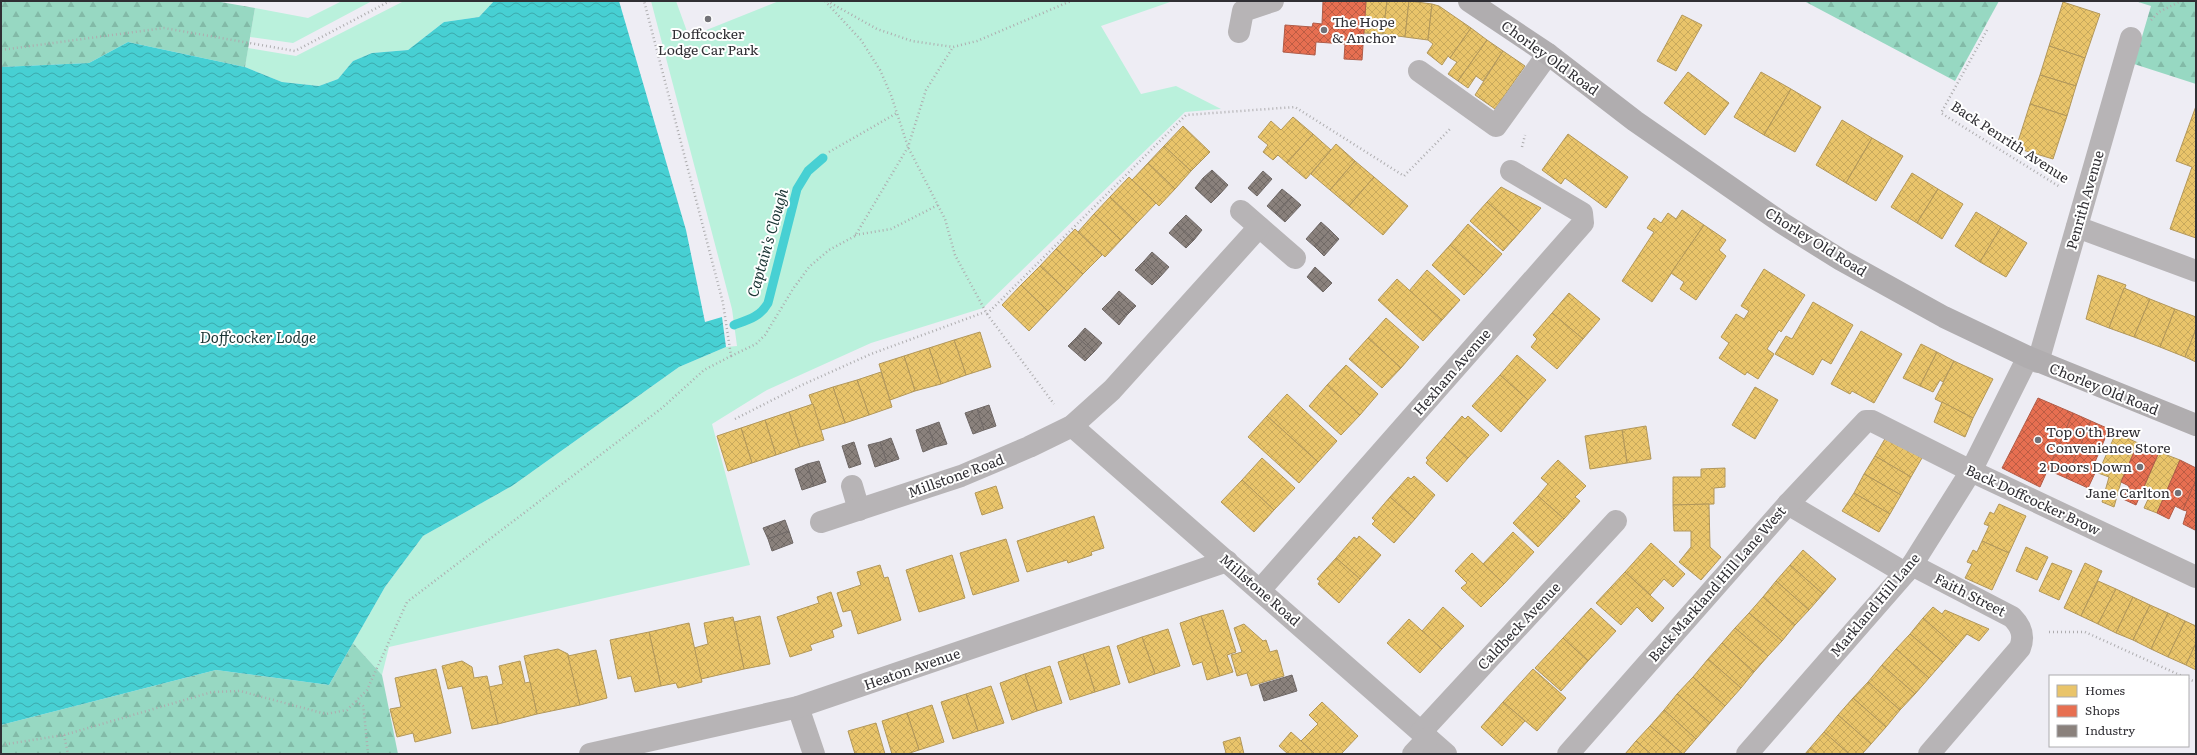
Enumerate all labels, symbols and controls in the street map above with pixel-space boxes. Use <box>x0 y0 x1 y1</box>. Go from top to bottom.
place label: The Hope & Anchor <box>1332 11 1396 47</box>
marker: Doffcocker Lodge Car Park <box>703 14 713 24</box>
street label: Chorley Old Road <box>1498 15 1604 100</box>
place label: Doffcocker Lodge Car Park <box>658 23 759 59</box>
marker: The Hope & Anchor <box>1319 25 1329 35</box>
street label: Back Penrith Avenue <box>1947 95 2074 187</box>
street label: Penrith Avenue <box>2060 148 2108 252</box>
water label: Captain's Clough <box>740 185 793 300</box>
street label: Chorley Old Road <box>1762 202 1871 281</box>
street label: Hexham Avenue <box>1408 324 1495 419</box>
water label: Doffcocker Lodge <box>200 325 316 348</box>
street label: Chorley Old Road <box>2047 357 2162 419</box>
place label: Top O'th Brew Convenience Store <box>2046 421 2170 457</box>
marker: Top O'th Brew Convenience Store <box>2033 435 2043 445</box>
street label: Millstone Road <box>905 448 1007 502</box>
place label: 2 Doors Down <box>2039 456 2132 476</box>
street label: Back Doffcocker Brow <box>1963 459 2104 539</box>
marker: 2 Doors Down <box>2135 462 2145 472</box>
place label: Jane Carlton <box>2085 482 2170 502</box>
marker: Jane Carlton <box>2173 488 2183 498</box>
street label: Back Markland Hill Lane West <box>1643 501 1790 666</box>
street label: Markland Hill Lane <box>1825 548 1924 661</box>
street label: Millstone Road <box>1216 549 1306 630</box>
street label: Faith Street <box>1931 568 2010 621</box>
street label: Caldbeck Avenue <box>1472 577 1564 674</box>
street label: Heaton Avenue <box>861 642 963 694</box>
legend <box>2049 675 2189 747</box>
text: Homes <box>2085 681 2125 699</box>
text: Shops <box>2085 701 2120 719</box>
text: Industry <box>2085 721 2135 739</box>

